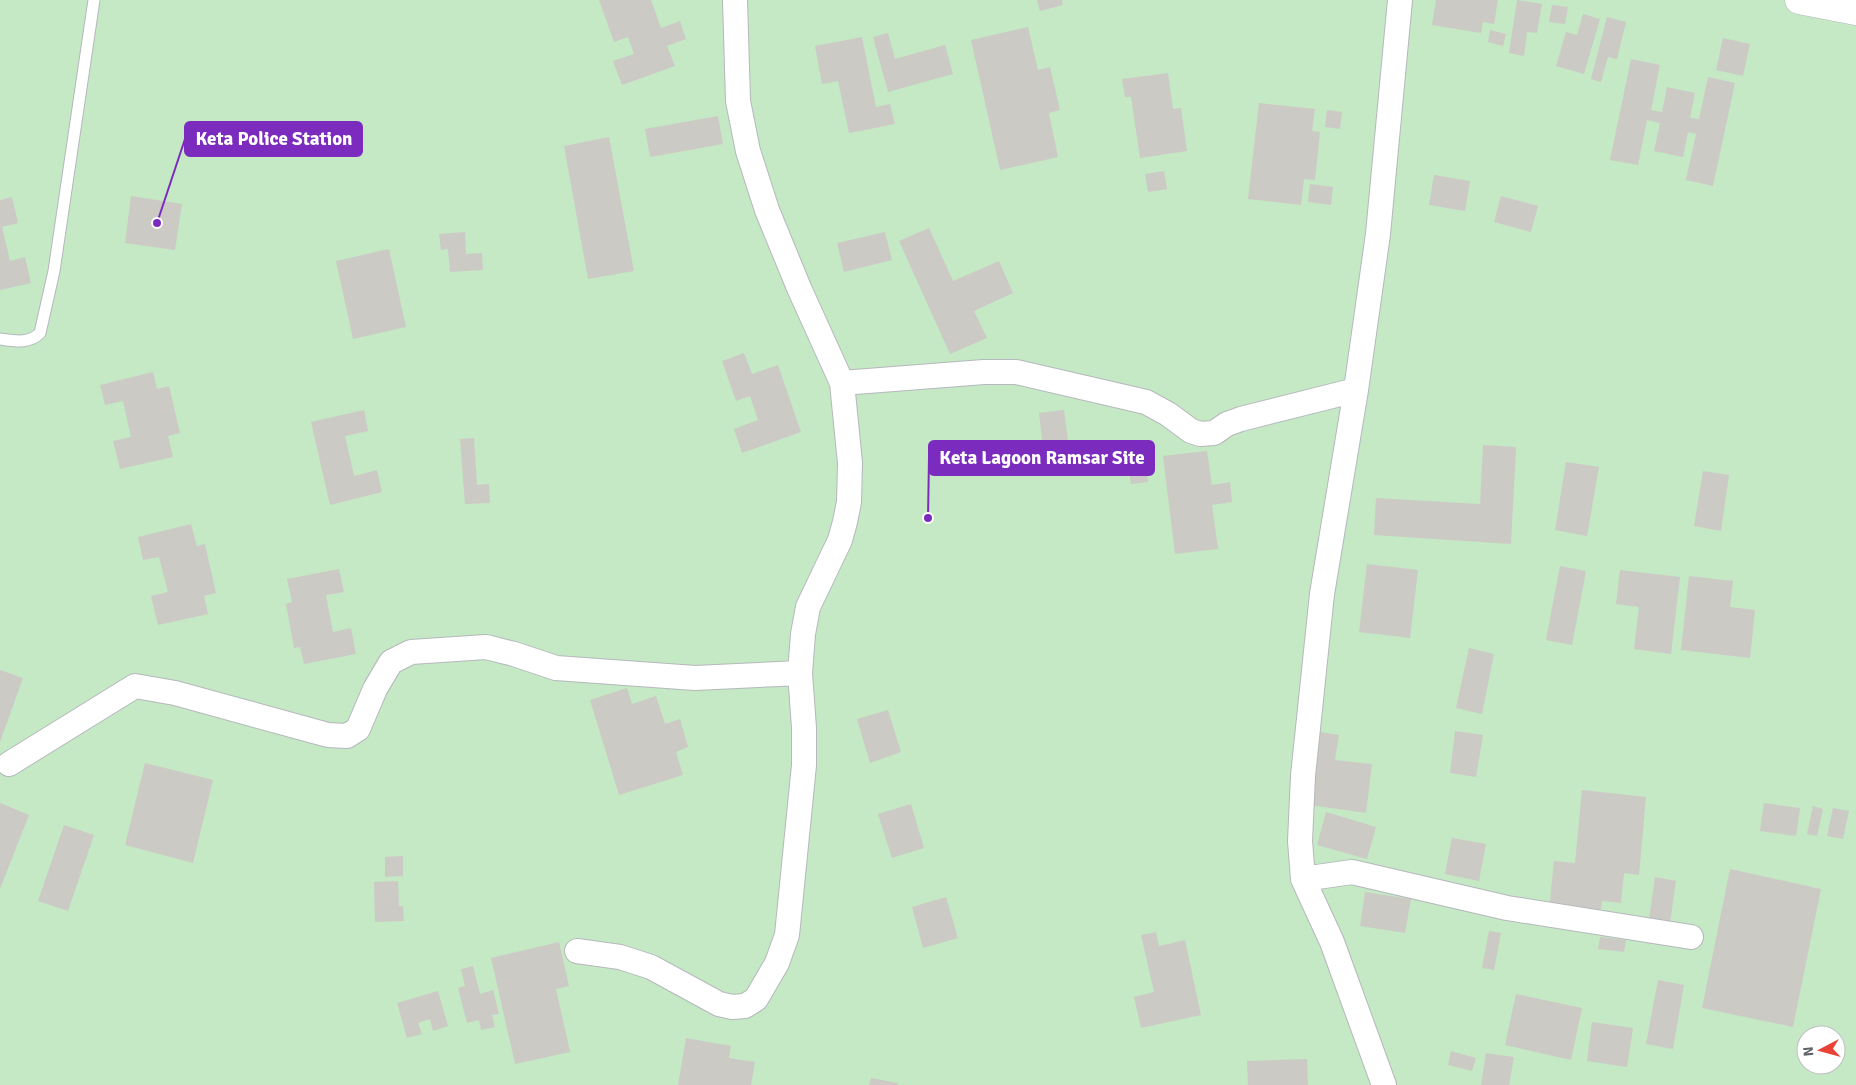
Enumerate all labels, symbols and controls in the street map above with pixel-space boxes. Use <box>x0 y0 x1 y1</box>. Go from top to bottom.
callout: Keta Police Station <box>185 122 362 156</box>
text: Keta Police Station <box>196 127 353 151</box>
callout: Keta Lagoon Ramsar Site <box>929 441 1154 475</box>
text: Keta Lagoon Ramsar Site <box>939 446 1145 470</box>
north arrow <box>1796 1025 1846 1075</box>
text: N <box>1800 1046 1818 1057</box>

